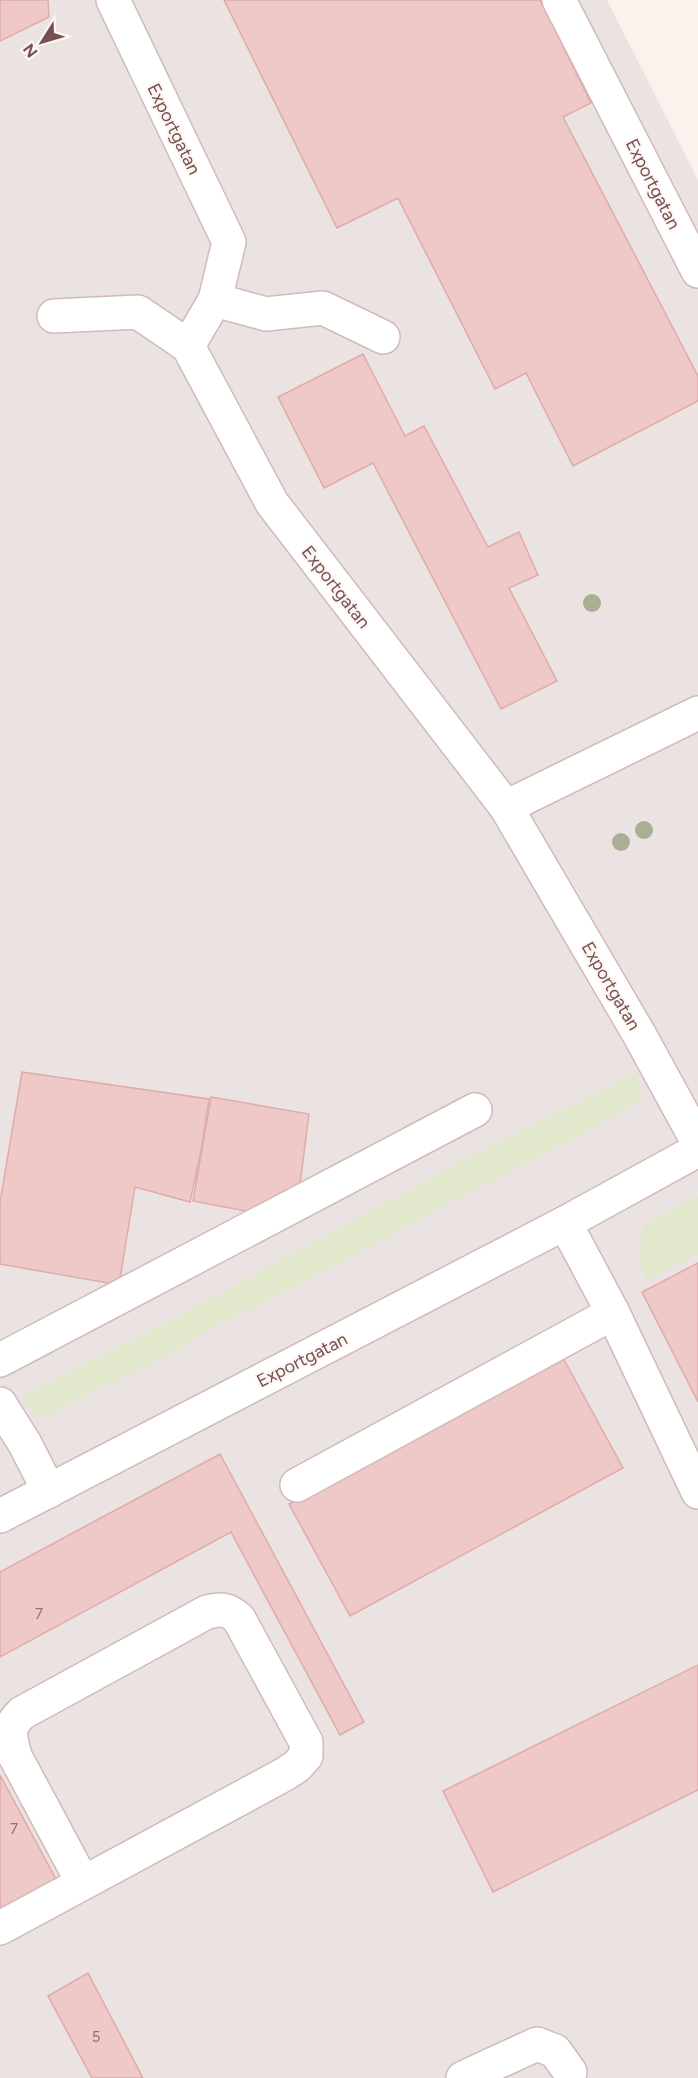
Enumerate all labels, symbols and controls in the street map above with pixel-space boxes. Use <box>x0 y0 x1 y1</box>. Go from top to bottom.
north arrow <box>12 12 72 72</box>
text: N <box>19 40 42 61</box>
street label: Exportgatan <box>142 80 206 178</box>
street label: Exportgatan <box>621 135 685 233</box>
street label: Exportgatan <box>297 541 375 633</box>
street label: Exportgatan <box>577 938 645 1034</box>
street label: Exportgatan <box>253 1328 351 1392</box>
house number: 7 <box>35 1605 43 1623</box>
house number: 7 <box>10 1820 18 1838</box>
house number: 5 <box>92 2028 100 2046</box>

